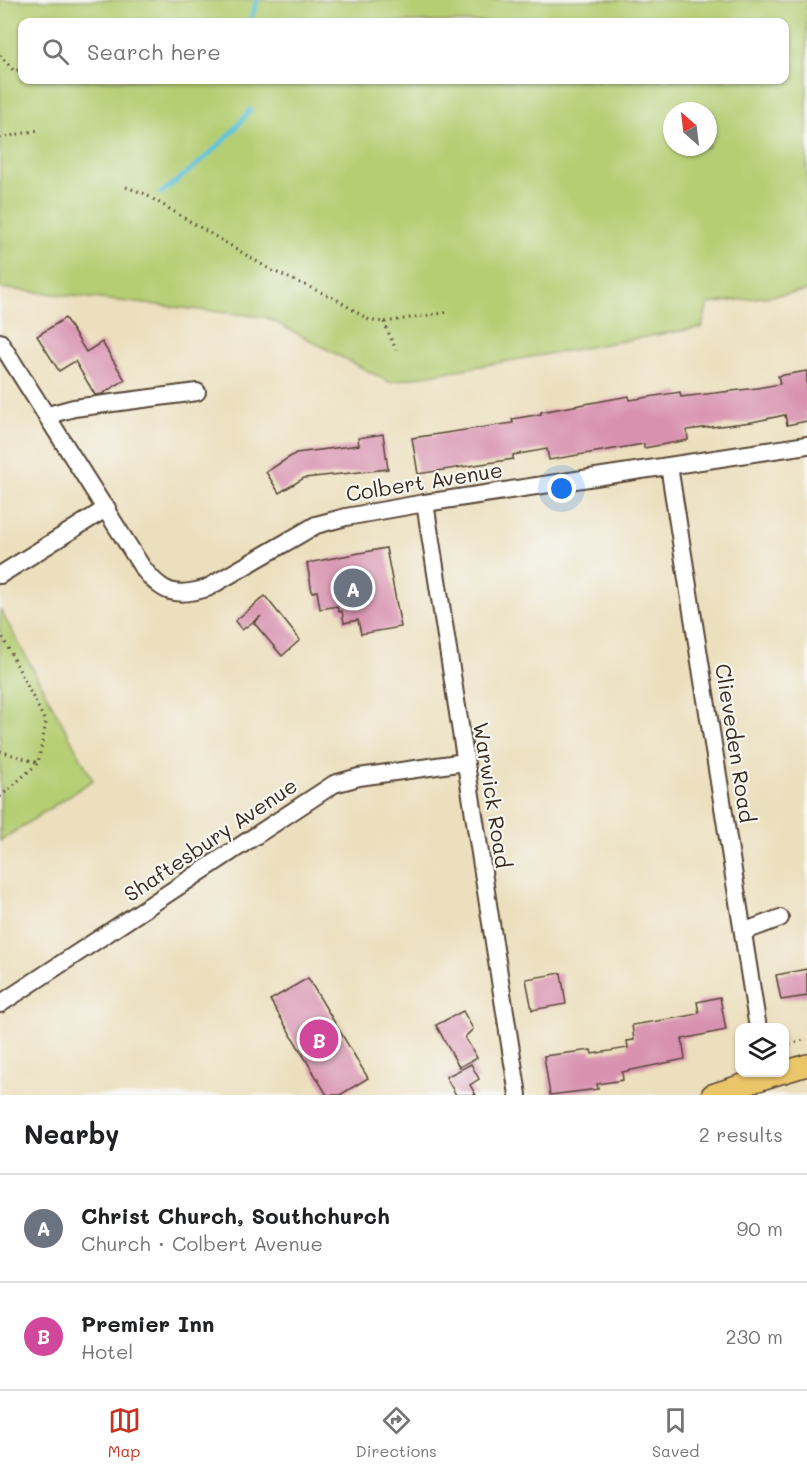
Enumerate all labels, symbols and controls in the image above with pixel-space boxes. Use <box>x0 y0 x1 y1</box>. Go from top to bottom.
search box <box>18 18 789 84</box>
icon: search <box>39 35 72 68</box>
text: Search here <box>87 37 221 66</box>
north arrow <box>663 102 717 156</box>
street label: Colbert Avenue <box>344 455 504 507</box>
your location <box>547 474 576 503</box>
pin: A <box>334 566 372 610</box>
street label: Clieveden Road <box>710 661 762 825</box>
street label: Warwick Road <box>468 720 518 870</box>
street label: Shaftesbury Avenue <box>118 771 302 907</box>
pin: B <box>300 1016 338 1062</box>
map controls <box>735 1023 789 1077</box>
button: layers <box>735 1023 789 1077</box>
text: Nearby <box>24 1117 119 1151</box>
text: 2 results <box>699 1121 783 1147</box>
text: Christ Church, Southchurch <box>81 1201 390 1230</box>
text: A <box>37 1215 50 1241</box>
text: 90 m <box>737 1215 783 1241</box>
text: Church · Colbert Avenue <box>81 1230 323 1256</box>
text: Premier Inn <box>81 1309 214 1338</box>
text: B <box>37 1323 50 1349</box>
text: 230 m <box>725 1323 783 1349</box>
text: Hotel <box>81 1338 133 1364</box>
tab: Map <box>108 1404 141 1461</box>
tab: Directions <box>356 1404 437 1461</box>
tab: Saved <box>652 1404 699 1461</box>

